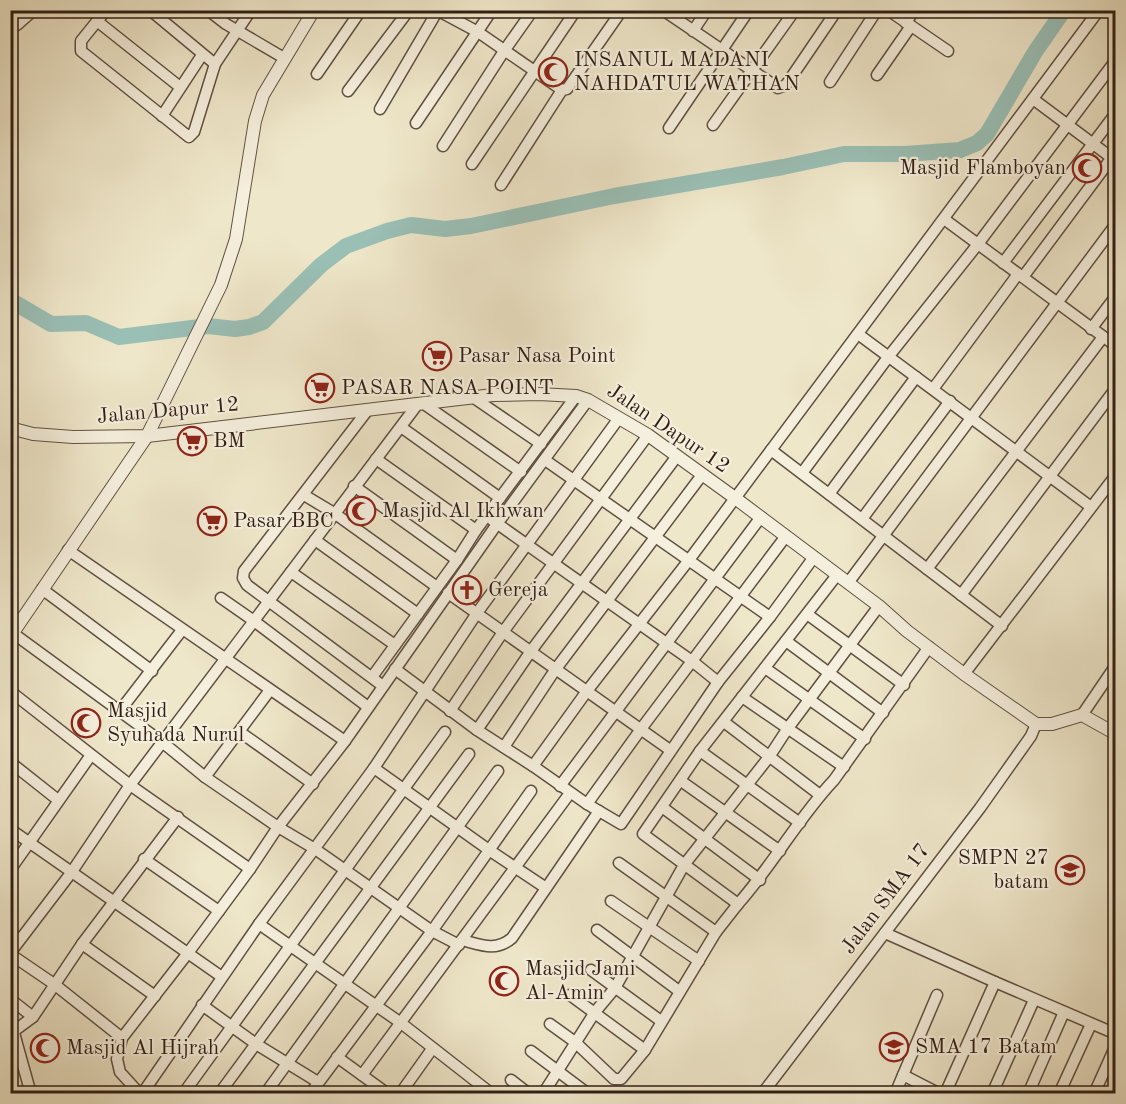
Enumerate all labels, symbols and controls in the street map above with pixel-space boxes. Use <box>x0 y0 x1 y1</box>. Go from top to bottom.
place label: INSANUL MADANI NAHDATUL WATHAN <box>574 50 800 95</box>
mosque icon: INSANUL MADANI NAHDATUL WATHAN <box>537 56 569 88</box>
mosque icon: Masjid Flamboyan <box>1071 152 1103 184</box>
place label: Masjid Flamboyan <box>899 158 1066 179</box>
supermarket icon: Pasar Nasa Point <box>421 340 453 372</box>
place label: Pasar Nasa Point <box>458 346 616 367</box>
supermarket icon: PASAR NASA POINT <box>304 372 336 404</box>
place label: PASAR NASA POINT <box>341 378 554 399</box>
street label: Jalan Dapur 12 <box>603 380 733 478</box>
street label: Jalan Dapur 12 <box>96 394 240 428</box>
supermarket icon: BM <box>176 425 208 457</box>
place label: BM <box>213 431 245 452</box>
mosque icon: Masjid Al Ikhwan <box>345 495 377 527</box>
place label: Masjid Al Ikhwan <box>382 501 544 522</box>
supermarket icon: Pasar BBC <box>196 505 228 537</box>
place label: Pasar BBC <box>233 511 334 532</box>
church icon: Gereja <box>451 574 483 606</box>
place label: Gereja <box>488 580 548 601</box>
place label: Masjid Syuhada Nurul <box>107 701 245 746</box>
mosque icon: Masjid Syuhada Nurul <box>70 707 102 739</box>
street label: Jalan SMA 17 <box>838 840 934 958</box>
place label: SMPN 27 batam <box>958 848 1049 893</box>
school or university icon: SMPN 27 batam <box>1054 854 1086 886</box>
place label: Masjid Jami Al-Amin <box>525 959 635 1004</box>
mosque icon: Masjid Jami Al-Amin <box>488 965 520 997</box>
school or university icon: SMA 17 Batam <box>878 1031 910 1063</box>
mosque icon: Masjid Al Hijrah <box>29 1032 61 1064</box>
place label: SMA 17 Batam <box>915 1037 1057 1058</box>
place label: Masjid Al Hijrah <box>66 1038 219 1059</box>

